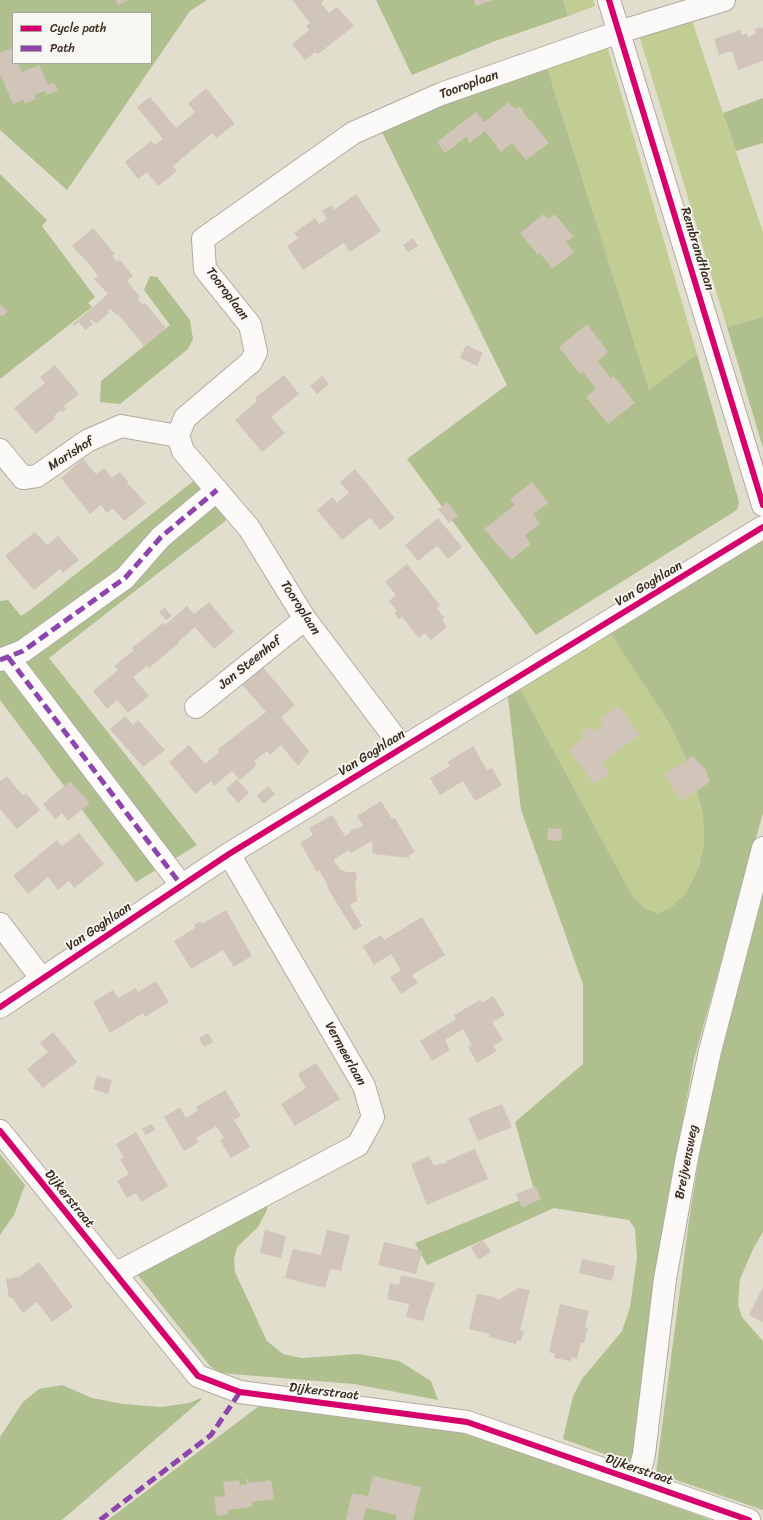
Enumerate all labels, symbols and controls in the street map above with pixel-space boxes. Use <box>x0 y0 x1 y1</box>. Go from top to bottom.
legend <box>12 12 152 64</box>
text: Cycle path <box>50 17 106 39</box>
text: Path <box>50 37 75 59</box>
street label: Tooroplaan <box>437 67 501 103</box>
street label: Rembrandtlaan <box>677 205 717 293</box>
street label: Tooroplaan <box>202 265 252 323</box>
street label: Marishof <box>45 434 97 474</box>
street label: Van Goghlaan <box>613 558 685 610</box>
street label: Tooroplaan <box>277 578 323 638</box>
street label: Jan Steenhof <box>215 633 285 693</box>
street label: Van Goghlaan <box>336 726 408 780</box>
street label: Van Goghlaan <box>63 899 135 955</box>
street label: Vermeerlaan <box>321 1019 369 1089</box>
street label: Breijvensweg <box>672 1123 702 1201</box>
street label: Dijkerstraat <box>41 1167 97 1231</box>
street label: Dijkerstraat <box>288 1380 360 1404</box>
street label: Dijkerstraat <box>603 1451 675 1489</box>

